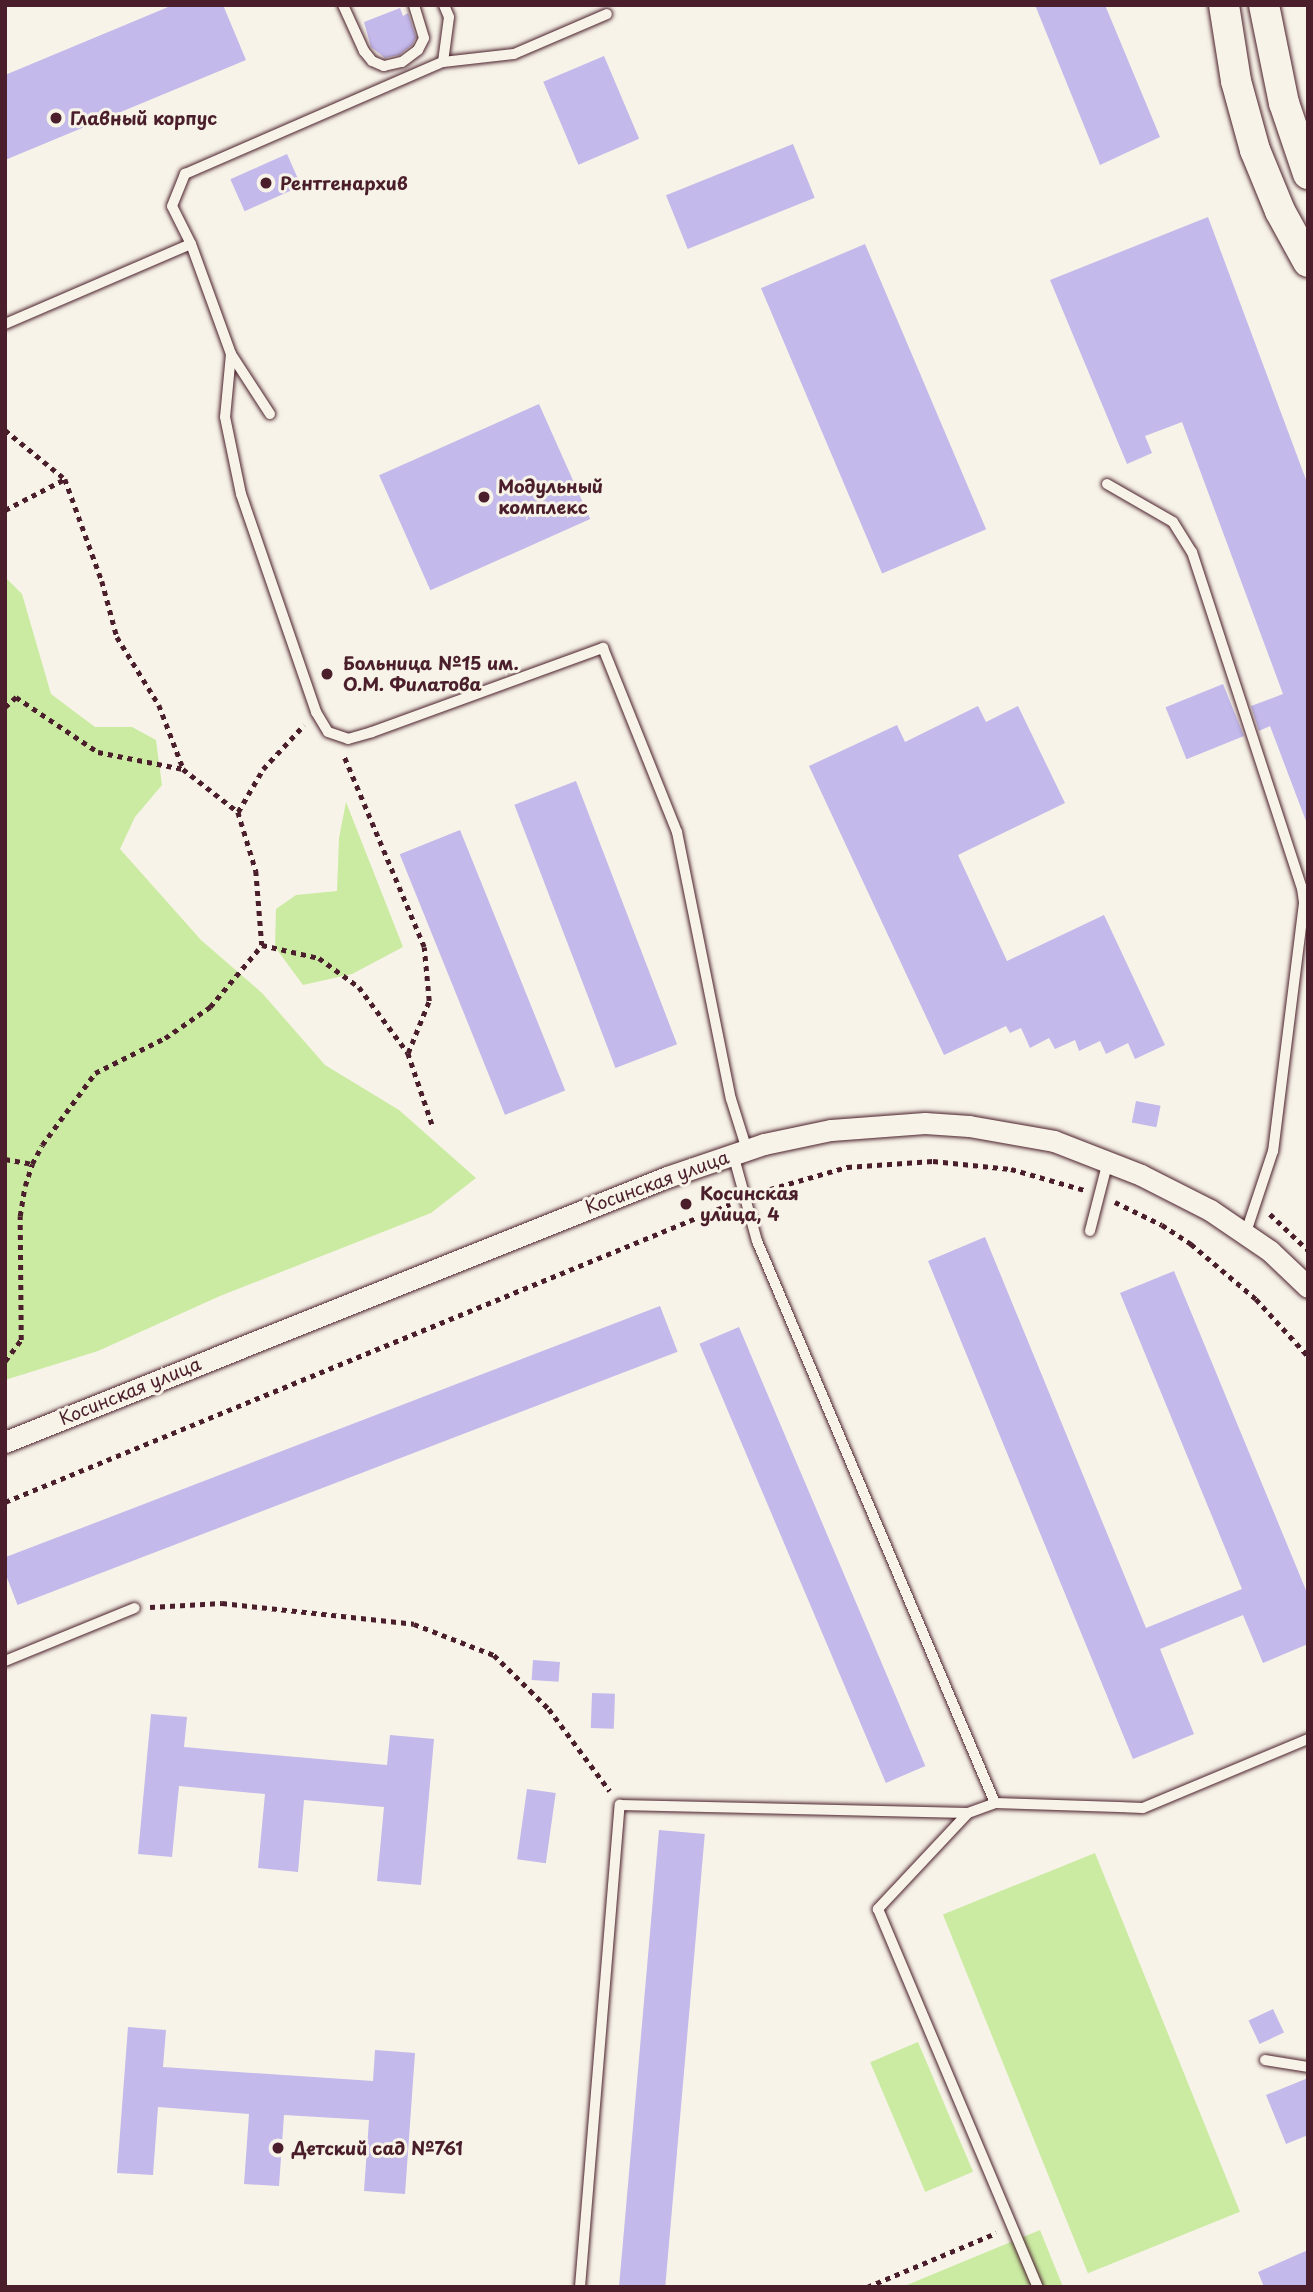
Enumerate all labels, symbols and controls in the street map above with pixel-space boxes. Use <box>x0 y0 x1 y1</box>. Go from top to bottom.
place label: Главный корпус <box>70 107 217 129</box>
marker: Главный корпус <box>48 110 64 126</box>
place label: Рентгенархив <box>280 172 408 194</box>
marker: Рентгенархив <box>258 175 274 191</box>
place label: Модульный комплекс <box>498 476 603 518</box>
marker: Модульный комплекс <box>476 489 492 505</box>
place label: Больница №15 им. О.М. Филатова <box>343 653 520 696</box>
marker: Больница №15 им. О.М. Филатова <box>317 664 337 684</box>
street label: Косинская улица <box>582 1146 732 1218</box>
place label: Косинская улица, 4 <box>700 1183 799 1226</box>
marker: Косинская улица, 4 <box>678 1196 694 1212</box>
street label: Косинская улица <box>55 1352 205 1430</box>
place label: Детский сад №761 <box>292 2137 464 2159</box>
marker: Детский сад №761 <box>270 2140 286 2156</box>

